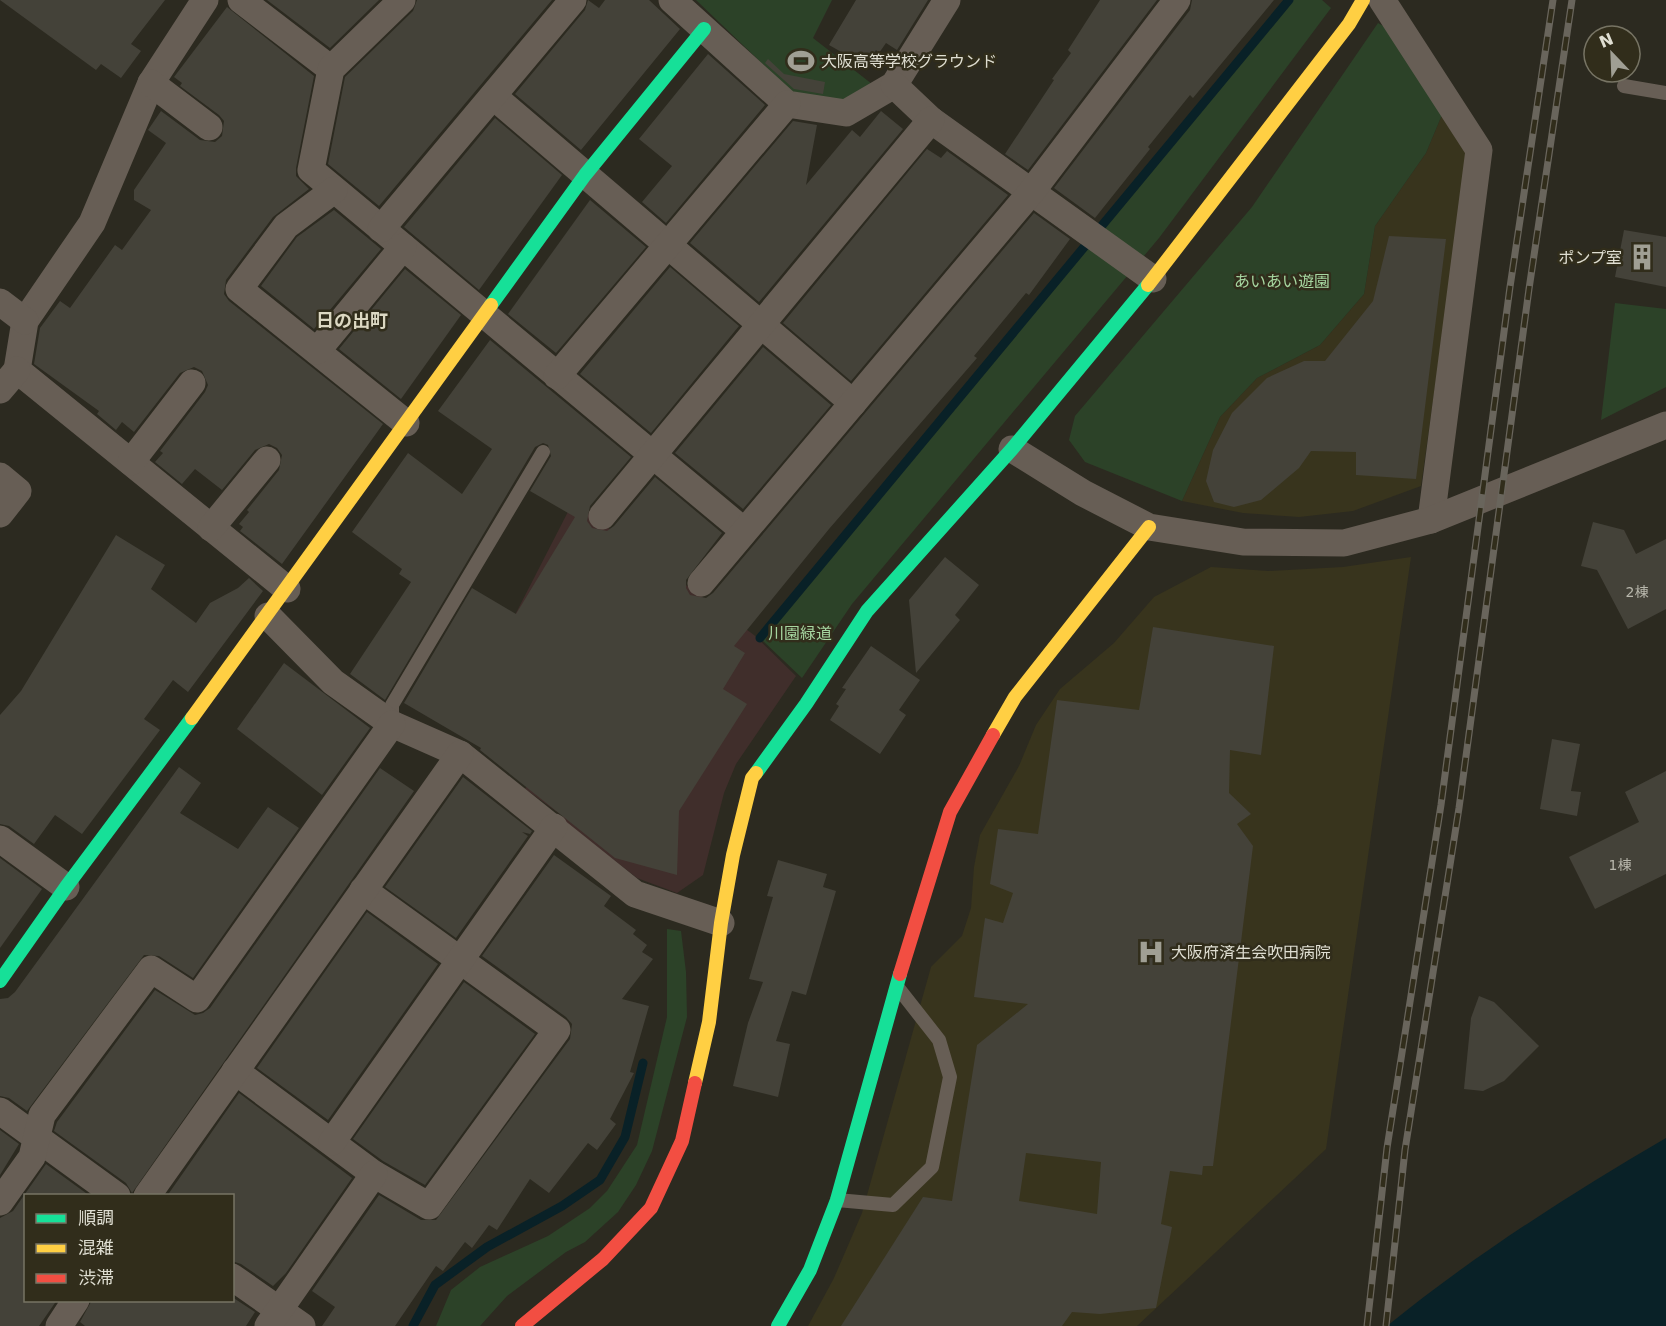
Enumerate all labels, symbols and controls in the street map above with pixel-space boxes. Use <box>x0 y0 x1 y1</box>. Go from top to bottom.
north arrow <box>1582 24 1642 84</box>
text: N <box>1596 29 1616 52</box>
sports icon: 大阪高等学校グラウンド <box>786 46 816 76</box>
place label: 大阪高等学校グラウンド <box>821 52 997 71</box>
building icon: ポンプ室 <box>1627 242 1657 272</box>
place label: ポンプ室 <box>1558 248 1622 267</box>
park label: あいあい遊園 <box>1234 272 1330 291</box>
district label: 日の出町 <box>316 310 388 331</box>
house number: 2棟 <box>1626 584 1648 600</box>
park label: 川園緑道 <box>768 624 832 643</box>
house number: 1棟 <box>1609 857 1631 873</box>
hospital icon: 大阪府済生会吹田病院 <box>1136 937 1166 967</box>
place label: 大阪府済生会吹田病院 <box>1171 943 1331 962</box>
legend <box>24 1194 234 1302</box>
text: 順調 <box>78 1207 114 1228</box>
text: 混雑 <box>78 1237 114 1258</box>
text: 渋滞 <box>78 1267 114 1288</box>

